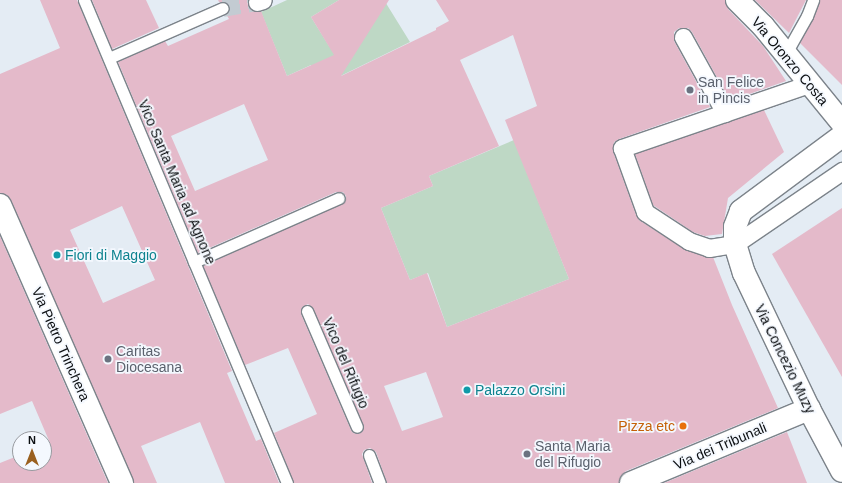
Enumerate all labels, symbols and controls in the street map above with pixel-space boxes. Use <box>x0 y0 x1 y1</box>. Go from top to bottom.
street label: Via Oronzo Costa <box>748 13 832 109</box>
place label: San Felice in Pincis <box>698 74 764 106</box>
marker: San Felice in Pincis <box>685 85 695 95</box>
street label: Vico Santa Maria ad Agnone <box>134 97 220 267</box>
place label: Fiori di Maggio <box>65 247 157 263</box>
marker: Fiori di Maggio <box>52 250 62 260</box>
street label: Via Pietro Trinchera <box>28 284 94 404</box>
street label: Via Concezio Muzy <box>751 302 819 416</box>
street label: Vico del Rifugio <box>319 315 373 411</box>
place label: Caritas Diocesana <box>116 343 182 376</box>
marker: Caritas Diocesana <box>103 354 113 364</box>
place label: Palazzo Orsini <box>475 382 565 398</box>
marker: Palazzo Orsini <box>462 385 472 395</box>
place label: Pizza etc <box>618 418 675 434</box>
street label: Via dei Tribunali <box>671 419 769 473</box>
marker: Pizza etc <box>678 421 688 431</box>
north arrow <box>12 431 52 471</box>
text: N <box>28 434 36 446</box>
place label: Santa Maria del Rifugio <box>535 438 610 470</box>
marker: Santa Maria del Rifugio <box>522 449 532 459</box>

